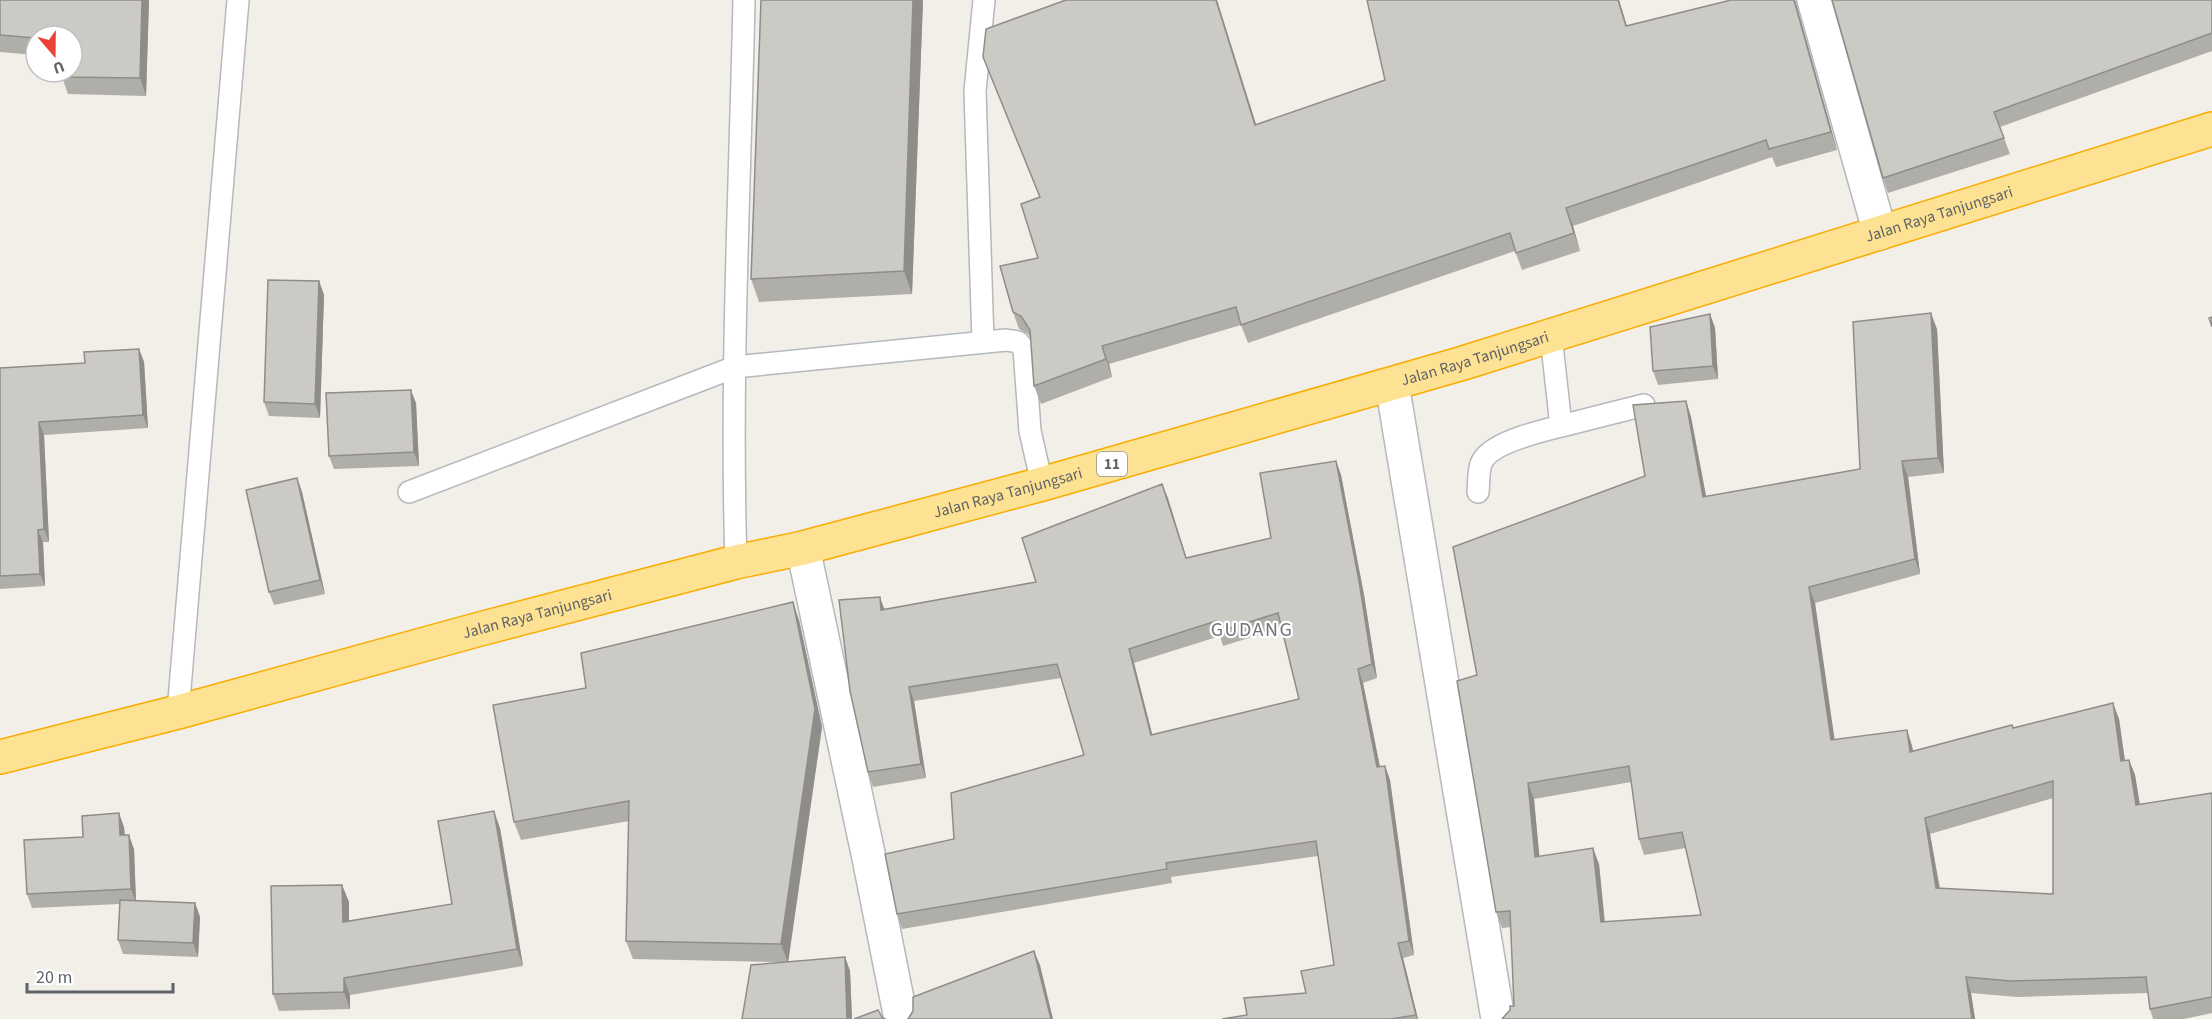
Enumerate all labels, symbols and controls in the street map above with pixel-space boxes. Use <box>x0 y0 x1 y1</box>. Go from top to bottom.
north arrow <box>24 24 84 84</box>
text: U <box>50 55 68 79</box>
street label: Jalan Raya Tanjungsari <box>1862 181 2016 248</box>
street label: Jalan Raya Tanjungsari <box>1398 326 1552 391</box>
road number: 11 <box>1097 452 1127 476</box>
street label: Jalan Raya Tanjungsari <box>931 462 1085 524</box>
street label: Jalan Raya Tanjungsari <box>460 584 614 644</box>
district label: GUDANG <box>1211 616 1293 644</box>
scale bar <box>27 956 172 994</box>
text: 20 m <box>36 965 72 990</box>

